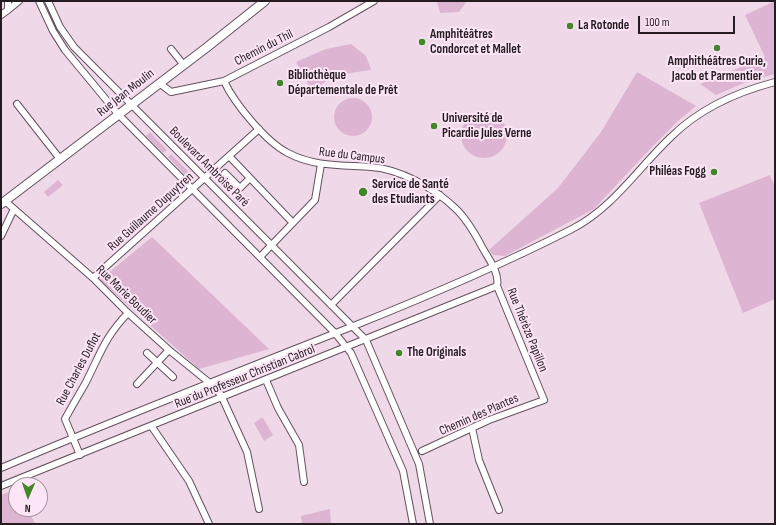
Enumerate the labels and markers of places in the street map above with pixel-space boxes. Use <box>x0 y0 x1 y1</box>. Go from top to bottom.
place label: La Rotonde <box>578 18 629 34</box>
marker: La Rotonde <box>565 21 575 31</box>
place label: Amphitéâtres Condorcet et Mallet <box>430 27 521 58</box>
marker: Amphitéâtres Condorcet et Mallet <box>417 37 427 47</box>
marker: Amphithéâtres Curie, Jacob et Parmentier <box>712 43 722 53</box>
place label: Amphithéâtres Curie, Jacob et Parmentier <box>668 54 766 85</box>
place label: Bibliothèque Départementale de Prêt <box>288 68 398 99</box>
marker: Bibliothèque Départementale de Prêt <box>275 78 285 88</box>
place label: Université de Picardie Jules Verne <box>442 111 532 142</box>
marker: Université de Picardie Jules Verne <box>429 121 439 131</box>
place label: Philéas Fogg <box>649 164 706 180</box>
marker: Philéas Fogg <box>709 167 719 177</box>
place label: Service de Santé des Etudiants <box>372 177 449 208</box>
marker: Service de Santé des Etudiants <box>357 186 369 198</box>
place label: The Originals <box>407 345 466 361</box>
marker: The Originals <box>394 348 404 358</box>

